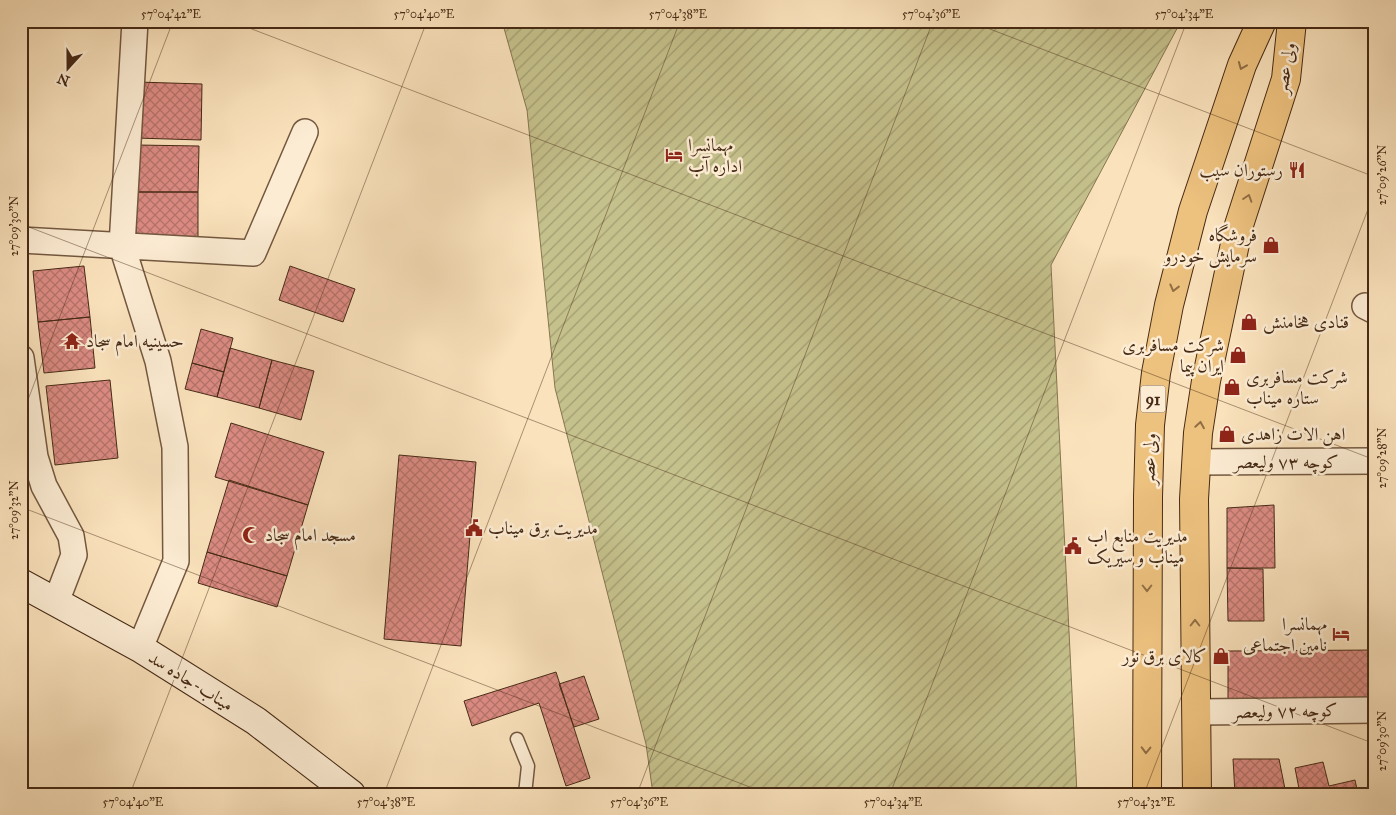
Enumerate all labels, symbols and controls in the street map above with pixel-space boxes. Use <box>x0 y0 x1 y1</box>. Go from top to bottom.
text: 57°04'42"E <box>141 7 201 21</box>
text: 57°04'40"E <box>394 7 455 21</box>
text: 57°04'38"E <box>649 7 708 21</box>
text: 57°04'36"E <box>902 7 960 21</box>
text: 57°04'34"E <box>1155 7 1214 21</box>
street label: ولی عصر <box>1269 41 1301 98</box>
north arrow <box>42 42 92 92</box>
one-way arrow <box>1238 61 1249 70</box>
text: N <box>55 70 72 90</box>
place label: مهمانسرا اداره آب <box>688 134 742 177</box>
hotel icon: مهمانسرا اداره آب <box>664 145 684 165</box>
text: 27°09'26"N <box>1375 145 1389 205</box>
place label: رستوران سيب <box>1199 159 1283 182</box>
restaurant icon: رستوران سيب <box>1287 160 1307 180</box>
one-way arrow <box>1242 194 1252 203</box>
text: 27°09'30"N <box>7 196 21 256</box>
place label: فروشگاه سرمایش خودرو <box>1162 223 1257 268</box>
shop icon: فروشگاه سرمایش خودرو <box>1261 235 1281 255</box>
one-way arrow <box>1169 283 1179 291</box>
place label: قنادی هخامنش <box>1263 311 1349 334</box>
shop icon: قنادی هخامنش <box>1239 312 1259 332</box>
place label: حسینیه امام سجاد <box>86 330 184 357</box>
temple icon: حسینیه امام سجاد <box>62 331 82 351</box>
place label: شرکت مسافربری ایران پیما <box>1122 334 1224 377</box>
shop icon: شرکت مسافربری ایران پیما <box>1228 345 1248 365</box>
place label: شرکت مسافربری ستاره میناب <box>1246 366 1348 409</box>
shop icon: شرکت مسافربری ستاره میناب <box>1222 377 1242 397</box>
road number: 91 <box>1140 386 1166 412</box>
one-way arrow <box>1194 421 1204 430</box>
place label: اهن الات زاهدی <box>1241 423 1346 446</box>
shop icon: اهن الات زاهدی <box>1217 424 1237 444</box>
text: 27°09'28"N <box>1375 428 1389 488</box>
street label: ولی عصر <box>1137 433 1162 487</box>
street label: کوچه ۷۳ ولیعصر <box>1231 451 1339 475</box>
text: 27°09'32"N <box>7 480 21 540</box>
place label: مدیریت برق میناب <box>488 517 598 540</box>
public building icon: مدیریت برق میناب <box>464 518 484 538</box>
place label: مسجد امام سجاد <box>265 524 356 551</box>
mosque icon: مسجد امام سجاد <box>241 525 261 545</box>
place label: مدیریت منابع اب میناب و سیریک <box>1087 525 1188 568</box>
public building icon: مدیریت منابع اب میناب و سیریک <box>1063 536 1083 556</box>
one-way arrow <box>1142 584 1152 592</box>
place label: مهمانسرا نامین اجتماعی <box>1243 613 1327 656</box>
one-way arrow <box>1190 618 1200 626</box>
hotel icon: مهمانسرا نامین اجتماعی <box>1331 624 1351 644</box>
place label: کالای برق نور <box>1120 645 1207 667</box>
street label: میناب-جاده سد <box>144 646 238 716</box>
shop icon: کالای برق نور <box>1211 646 1231 666</box>
street label: کوچه ۷۲ ولیعصر <box>1230 699 1338 725</box>
text: 27°09'30"N <box>1375 711 1389 771</box>
one-way arrow <box>1141 747 1151 755</box>
text: 57°04'40"E <box>103 795 164 809</box>
text: 57°04'38"E <box>357 795 416 809</box>
text: 57°04'36"E <box>610 795 668 809</box>
text: 57°04'34"E <box>864 795 923 809</box>
text: 57°04'32"E <box>1117 795 1175 809</box>

